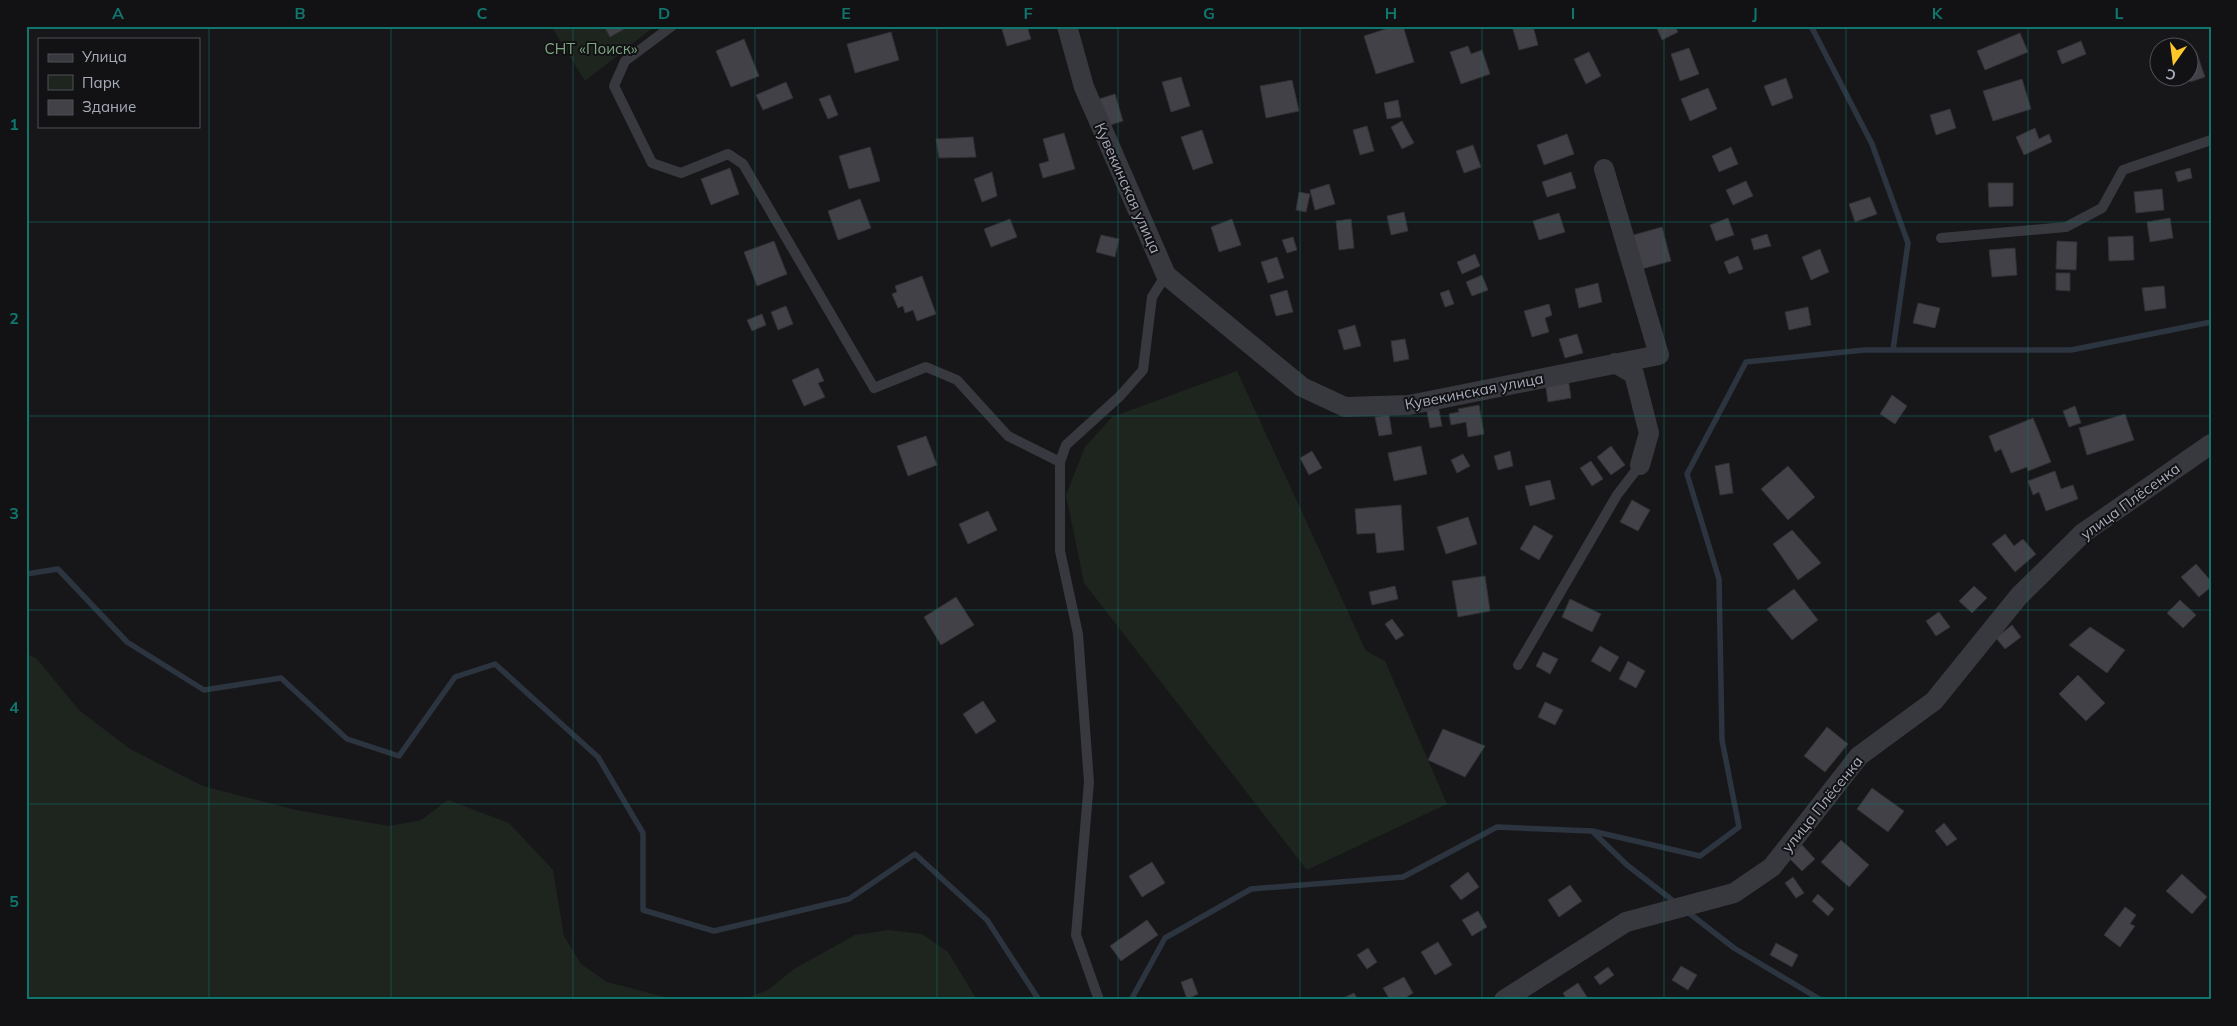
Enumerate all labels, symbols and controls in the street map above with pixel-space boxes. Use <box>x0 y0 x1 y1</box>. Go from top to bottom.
text: A <box>112 3 124 23</box>
text: B <box>294 3 306 23</box>
text: C <box>477 3 488 23</box>
text: D <box>658 3 670 23</box>
text: E <box>841 3 851 23</box>
text: F <box>1023 3 1033 23</box>
text: G <box>1203 3 1215 23</box>
text: H <box>1385 3 1397 23</box>
text: I <box>1571 3 1575 23</box>
text: J <box>1752 3 1758 23</box>
text: K <box>1932 3 1944 23</box>
text: L <box>2115 3 2124 23</box>
legend <box>38 38 200 128</box>
north arrow <box>2150 38 2200 88</box>
park label: СНТ «Поиск» <box>545 39 638 58</box>
text: Улица <box>81 47 127 66</box>
text: С <box>2164 65 2178 85</box>
text: Парк <box>82 73 121 92</box>
text: Здание <box>82 97 136 116</box>
text: 1 <box>9 114 19 134</box>
street label: Кувекинская улица <box>1091 120 1165 256</box>
text: 2 <box>9 308 19 328</box>
street label: Кувекинская улица <box>1403 368 1545 414</box>
street label: улица Плёсенка <box>2077 459 2183 543</box>
text: 3 <box>9 503 19 523</box>
text: 4 <box>9 697 19 717</box>
street label: улица Плёсенка <box>1777 752 1867 856</box>
text: 5 <box>9 891 19 911</box>

